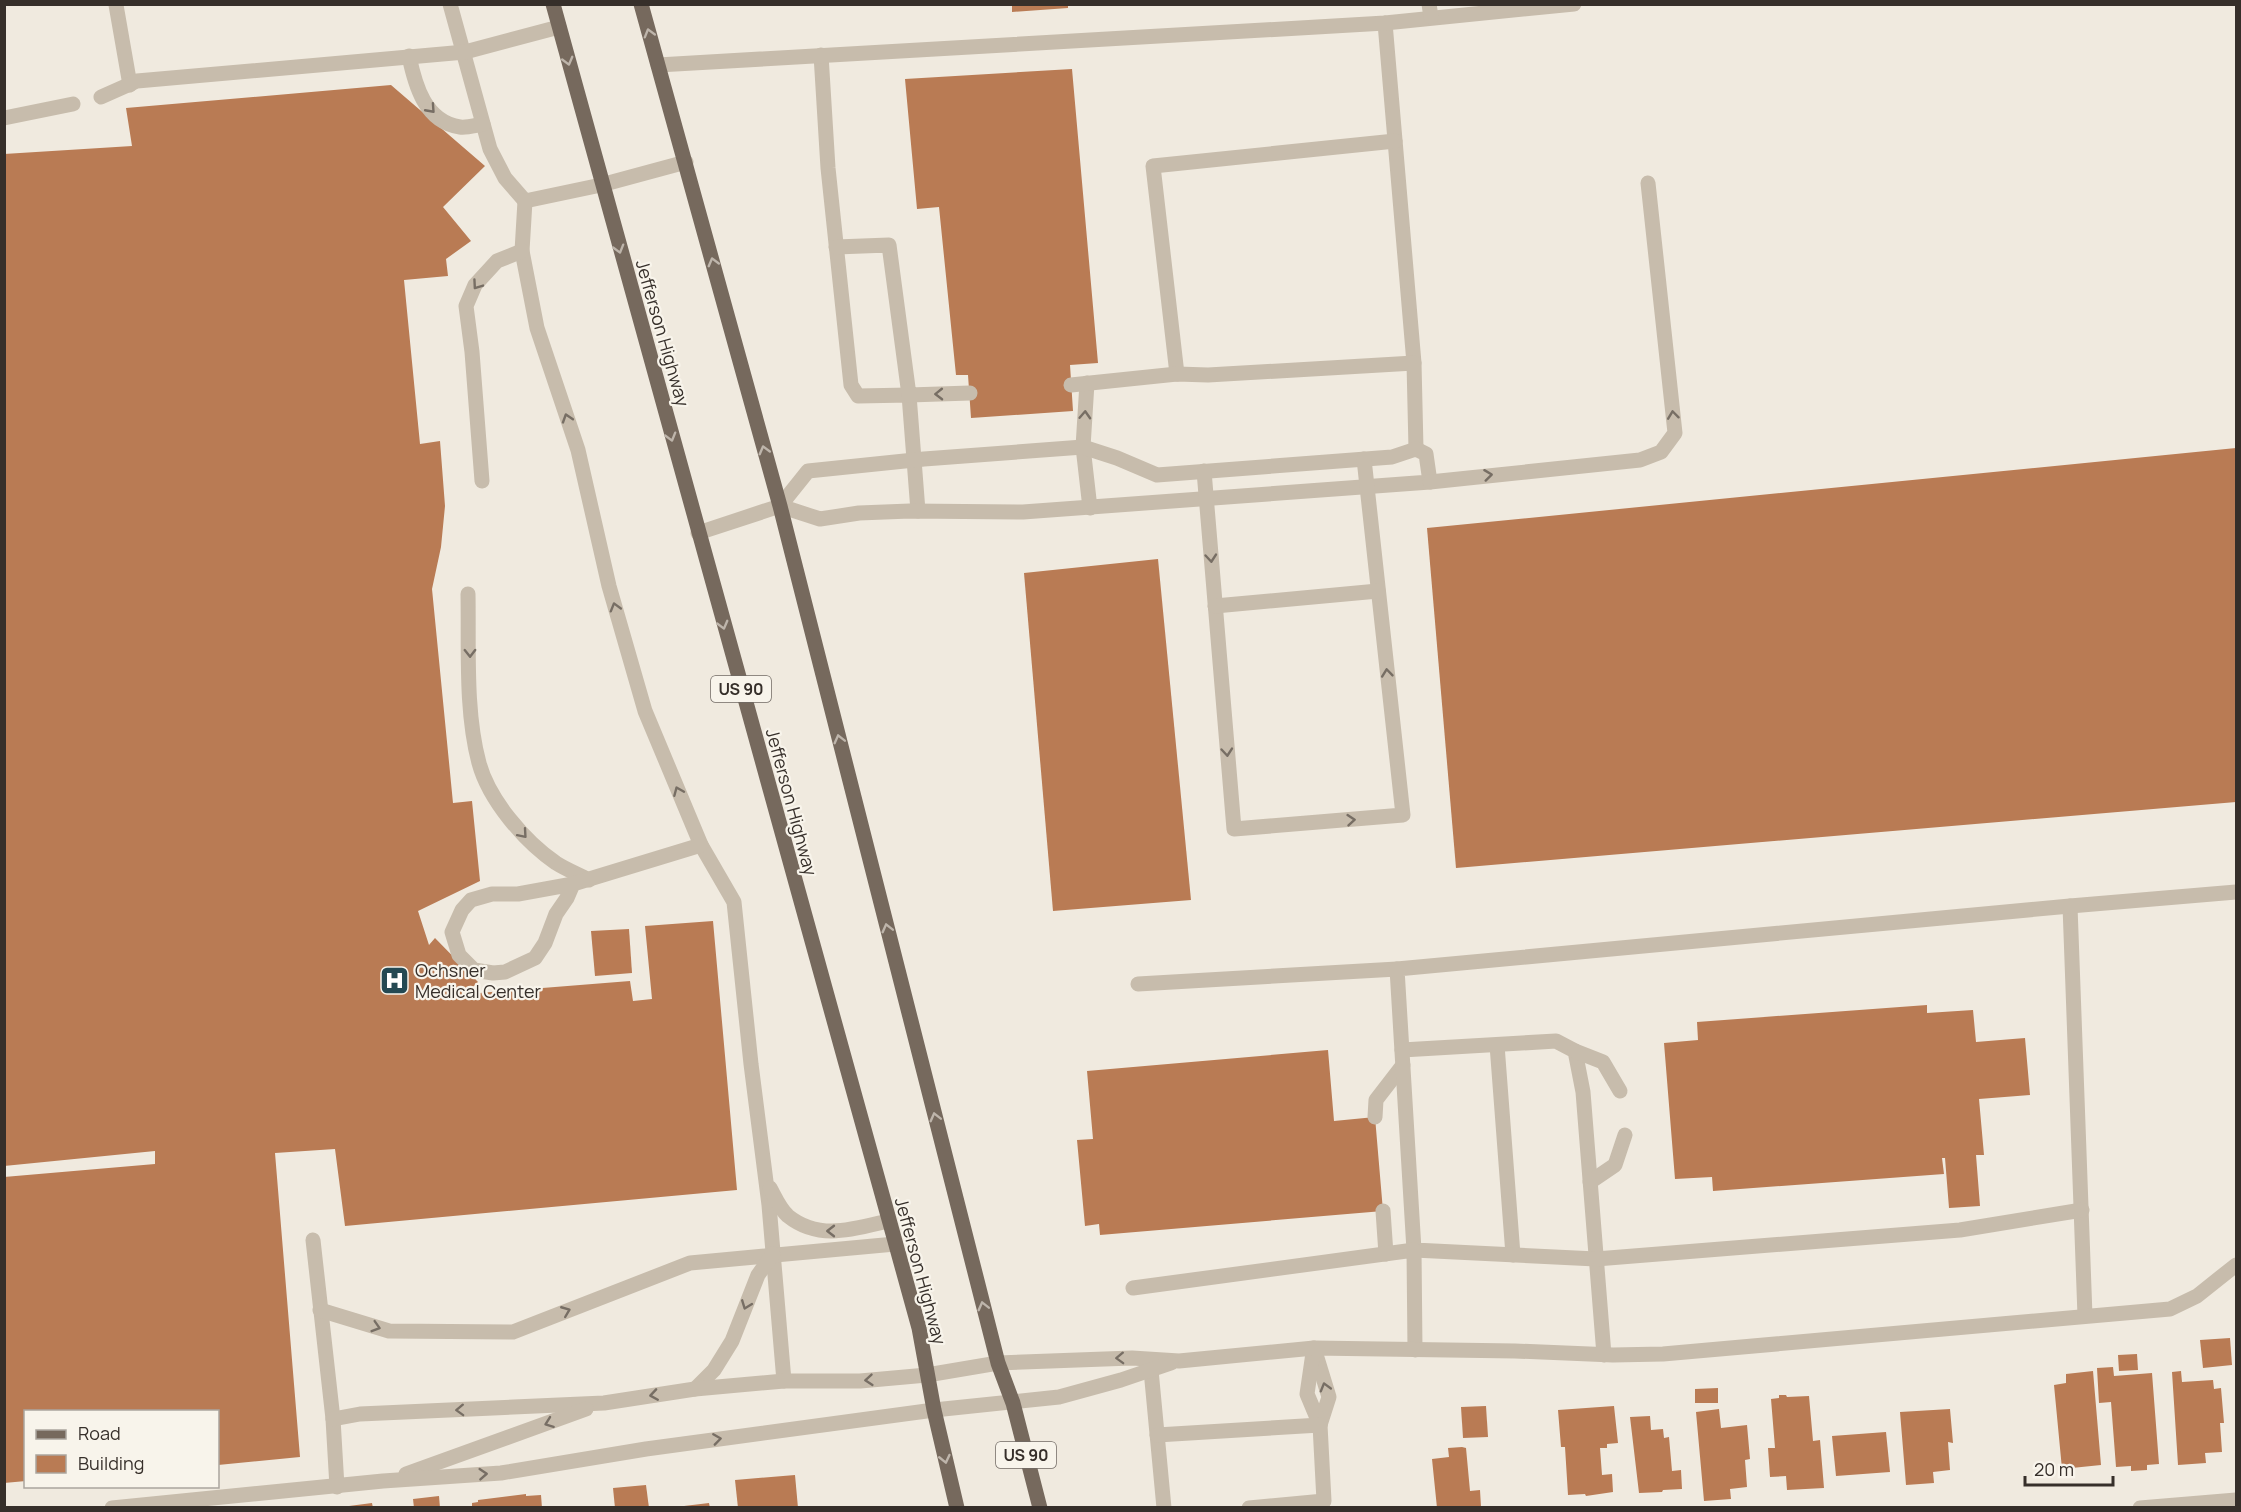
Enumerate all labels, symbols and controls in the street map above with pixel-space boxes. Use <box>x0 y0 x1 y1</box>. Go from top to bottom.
one-way arrow <box>644 28 656 39</box>
one-way arrow <box>561 55 573 66</box>
one-way arrow <box>424 102 435 113</box>
one-way arrow <box>612 243 624 254</box>
street label: Jefferson Highway <box>631 257 696 410</box>
one-way arrow <box>708 257 720 267</box>
one-way arrow <box>473 279 484 290</box>
one-way arrow <box>935 388 944 400</box>
one-way arrow <box>1078 411 1091 420</box>
one-way arrow <box>1667 411 1680 420</box>
one-way arrow <box>562 413 574 424</box>
one-way arrow <box>664 431 676 442</box>
one-way arrow <box>759 445 771 456</box>
one-way arrow <box>1484 469 1493 482</box>
one-way arrow <box>1205 553 1218 562</box>
one-way arrow <box>610 602 622 613</box>
one-way arrow <box>716 619 728 630</box>
one-way arrow <box>463 648 476 657</box>
one-way arrow <box>1381 669 1394 678</box>
road number: US 90 <box>711 676 771 702</box>
street label: Jefferson Highway <box>761 726 823 879</box>
one-way arrow <box>834 734 846 745</box>
one-way arrow <box>1221 748 1234 757</box>
one-way arrow <box>673 786 685 797</box>
one-way arrow <box>1346 814 1355 827</box>
one-way arrow <box>516 827 527 838</box>
one-way arrow <box>882 923 895 933</box>
place label: Ochsner Medical Center <box>415 958 541 1003</box>
hospital icon: Ochsner Medical Center <box>378 964 410 996</box>
one-way arrow <box>930 1112 943 1122</box>
street label: Jefferson Highway <box>890 1195 952 1348</box>
one-way arrow <box>826 1225 835 1237</box>
one-way arrow <box>741 1299 753 1310</box>
one-way arrow <box>978 1301 991 1311</box>
one-way arrow <box>560 1306 571 1318</box>
one-way arrow <box>370 1320 381 1332</box>
one-way arrow <box>1116 1352 1125 1365</box>
one-way arrow <box>865 1373 874 1386</box>
one-way arrow <box>1320 1382 1333 1392</box>
one-way arrow <box>649 1388 659 1401</box>
one-way arrow <box>455 1404 464 1416</box>
legend <box>24 1410 219 1488</box>
one-way arrow <box>544 1415 555 1428</box>
text: Road <box>78 1421 121 1445</box>
one-way arrow <box>713 1434 722 1446</box>
road number: US 90 <box>996 1442 1056 1468</box>
scale bar <box>2025 1449 2114 1487</box>
text: Building <box>78 1451 144 1475</box>
one-way arrow <box>938 1454 951 1464</box>
text: 20 m <box>2034 1457 2074 1481</box>
one-way arrow <box>479 1468 488 1481</box>

